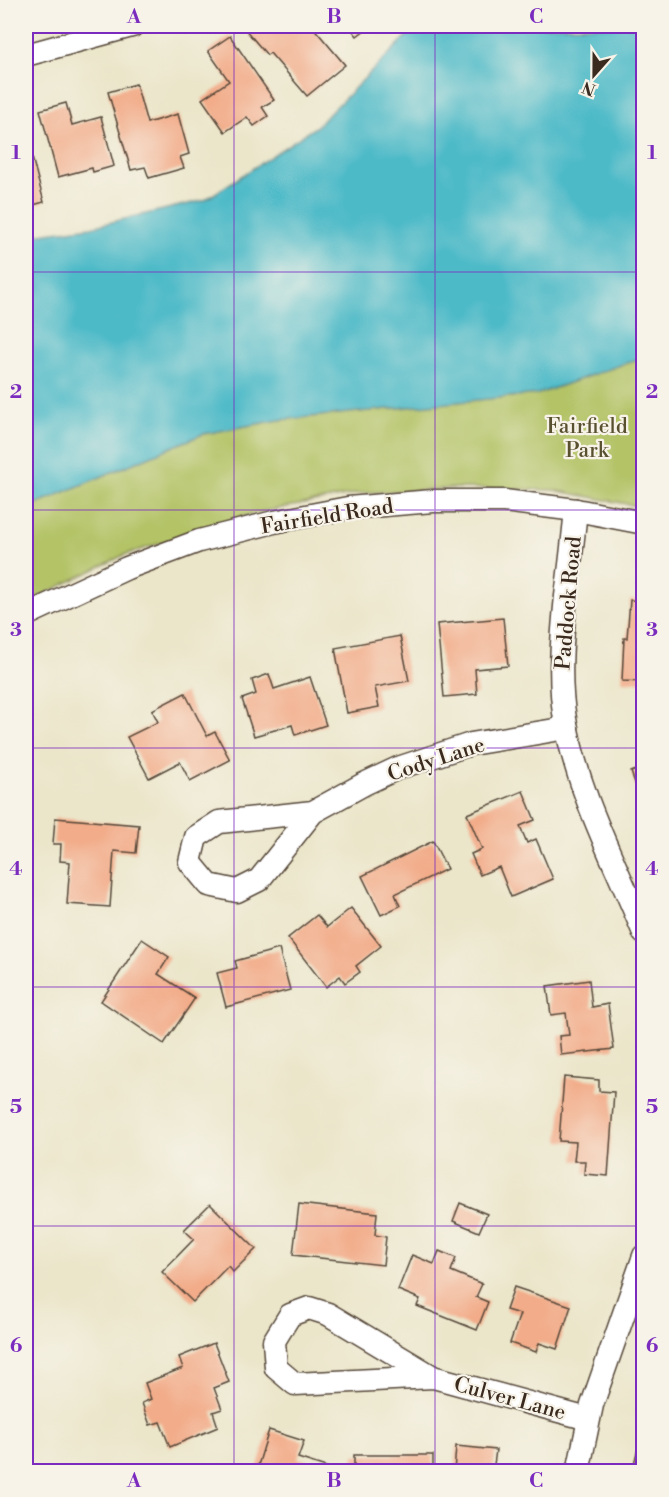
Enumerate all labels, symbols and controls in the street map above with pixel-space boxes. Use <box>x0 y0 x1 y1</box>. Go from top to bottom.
text: A <box>126 5 142 30</box>
text: B <box>326 5 342 30</box>
text: C <box>529 5 543 30</box>
north arrow <box>564 45 624 105</box>
text: N <box>579 76 598 100</box>
text: 1 <box>11 141 21 166</box>
text: 1 <box>647 141 657 166</box>
text: 2 <box>10 380 22 405</box>
text: 2 <box>646 380 658 405</box>
park label: Fairfield Park <box>546 414 628 464</box>
street label: Fairfield Road <box>259 494 396 540</box>
street label: Paddock Road <box>550 535 588 671</box>
text: 3 <box>10 618 22 643</box>
text: 3 <box>646 618 658 643</box>
street label: Cody Lane <box>384 732 488 788</box>
text: 4 <box>9 857 23 882</box>
text: 4 <box>645 857 659 882</box>
text: 5 <box>10 1095 22 1120</box>
text: 5 <box>646 1095 658 1120</box>
text: 6 <box>10 1334 23 1359</box>
text: 6 <box>646 1334 659 1359</box>
street label: Culver Lane <box>451 1372 568 1426</box>
text: A <box>126 1469 142 1494</box>
text: B <box>326 1469 342 1494</box>
text: C <box>529 1469 543 1494</box>

